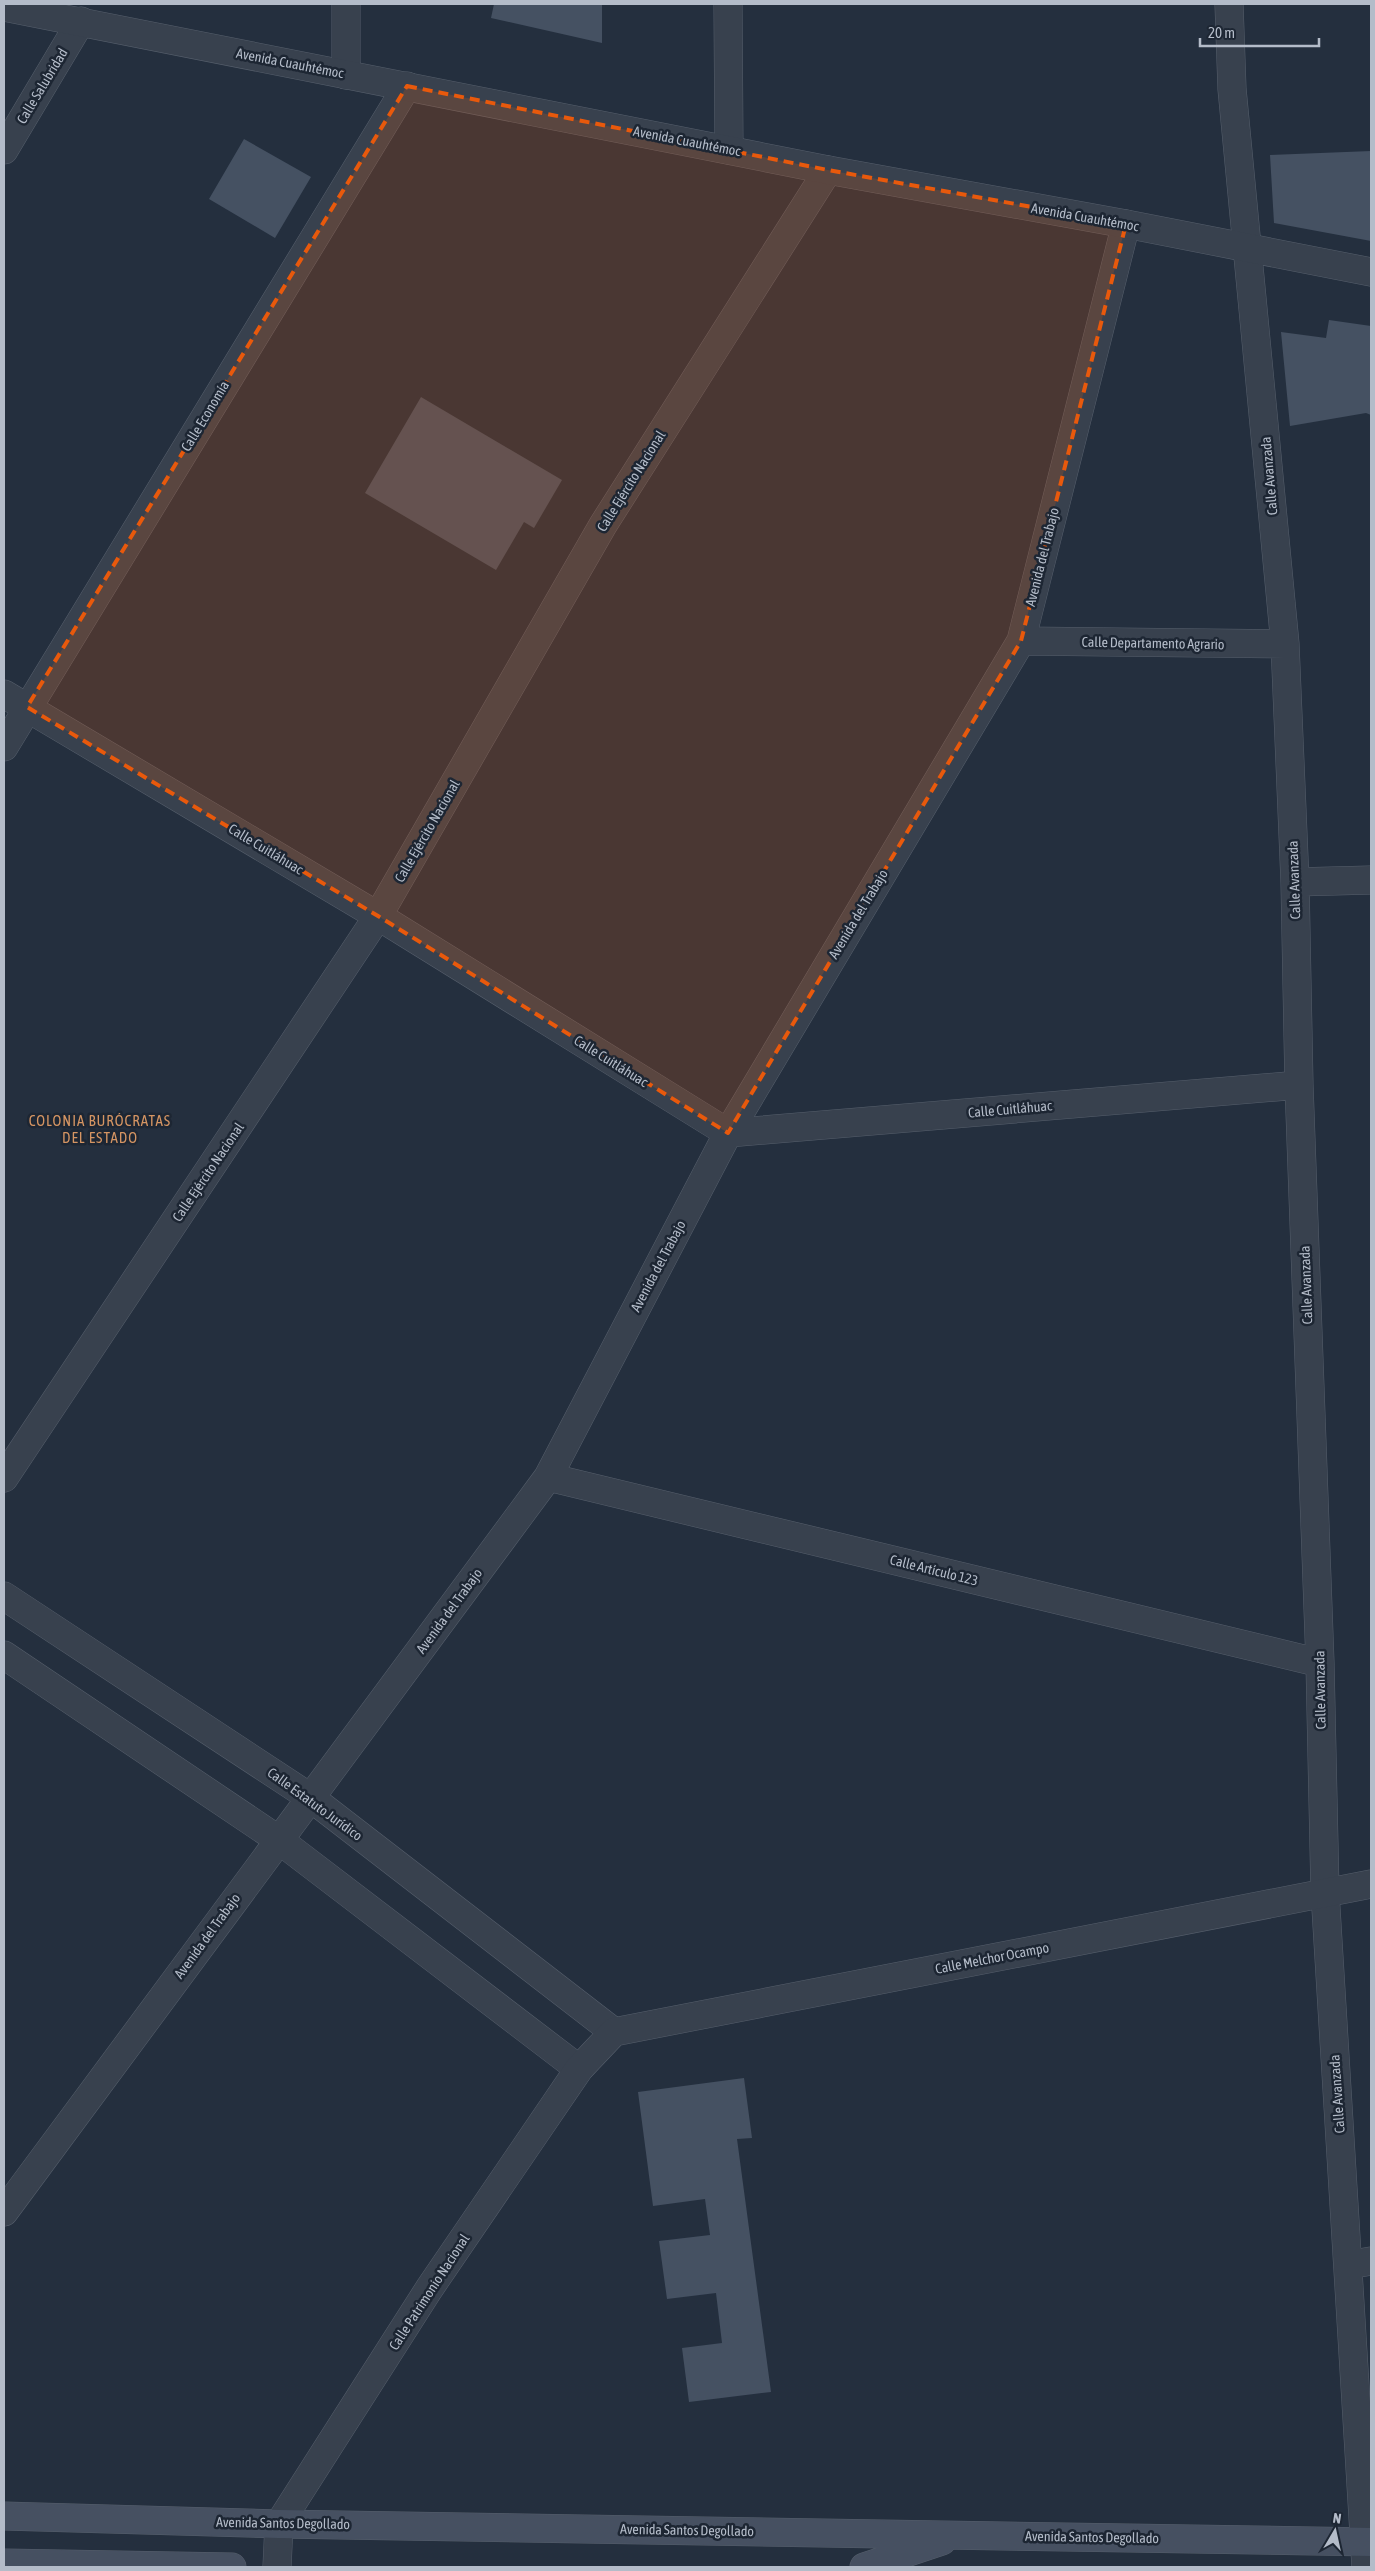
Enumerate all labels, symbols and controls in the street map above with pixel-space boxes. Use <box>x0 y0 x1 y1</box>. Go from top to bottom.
scale bar <box>1200 15 1319 47</box>
text: 20 m <box>1208 24 1235 41</box>
street label: Calle Salubridad <box>13 45 71 127</box>
street label: Avenida Cuauhtémoc <box>235 45 346 81</box>
street label: Avenida Cuauhtémoc <box>632 123 743 159</box>
street label: Avenida Cuauhtémoc <box>1030 200 1141 234</box>
street label: Calle Economía <box>178 378 232 454</box>
street label: Calle Ejército Nacional <box>594 428 669 534</box>
street label: Calle Avanzada <box>1258 436 1280 516</box>
street label: Avenida del Trabajo <box>1022 506 1062 608</box>
street label: Calle Departamento Agrario <box>1081 634 1225 652</box>
street label: Calle Ejército Nacional <box>391 777 463 885</box>
street label: Calle Cuitláhuac <box>226 820 307 878</box>
street label: Calle Avanzada <box>1285 840 1303 920</box>
street label: Avenida del Trabajo <box>825 867 891 961</box>
street label: Calle Cuitláhuac <box>571 1032 652 1091</box>
street label: Calle Cuitláhuac <box>967 1097 1053 1121</box>
district label: COLONIA BURÓCRATAS DEL ESTADO <box>29 1112 171 1146</box>
street label: Calle Ejército Nacional <box>169 1119 247 1224</box>
street label: Avenida del Trabajo <box>627 1218 689 1314</box>
street label: Calle Avanzada <box>1297 1245 1315 1325</box>
street label: Calle Artículo 123 <box>888 1551 980 1589</box>
street label: Avenida del Trabajo <box>413 1565 485 1657</box>
street label: Calle Avanzada <box>1311 1650 1329 1730</box>
street label: Calle Estatuto Jurídico <box>264 1764 366 1844</box>
street label: Avenida del Trabajo <box>171 1890 243 1982</box>
street label: Calle Melchor Ocampo <box>934 1939 1050 1977</box>
street label: Calle Avanzada <box>1326 2054 1348 2134</box>
street label: Calle Patrimonio Nacional <box>386 2231 473 2353</box>
north arrow <box>1310 2506 1360 2556</box>
text: N <box>1332 2510 1342 2527</box>
street label: Avenida Santos Degollado <box>216 2514 350 2532</box>
street label: Avenida Santos Degollado <box>620 2521 754 2539</box>
street label: Avenida Santos Degollado <box>1025 2528 1159 2546</box>

